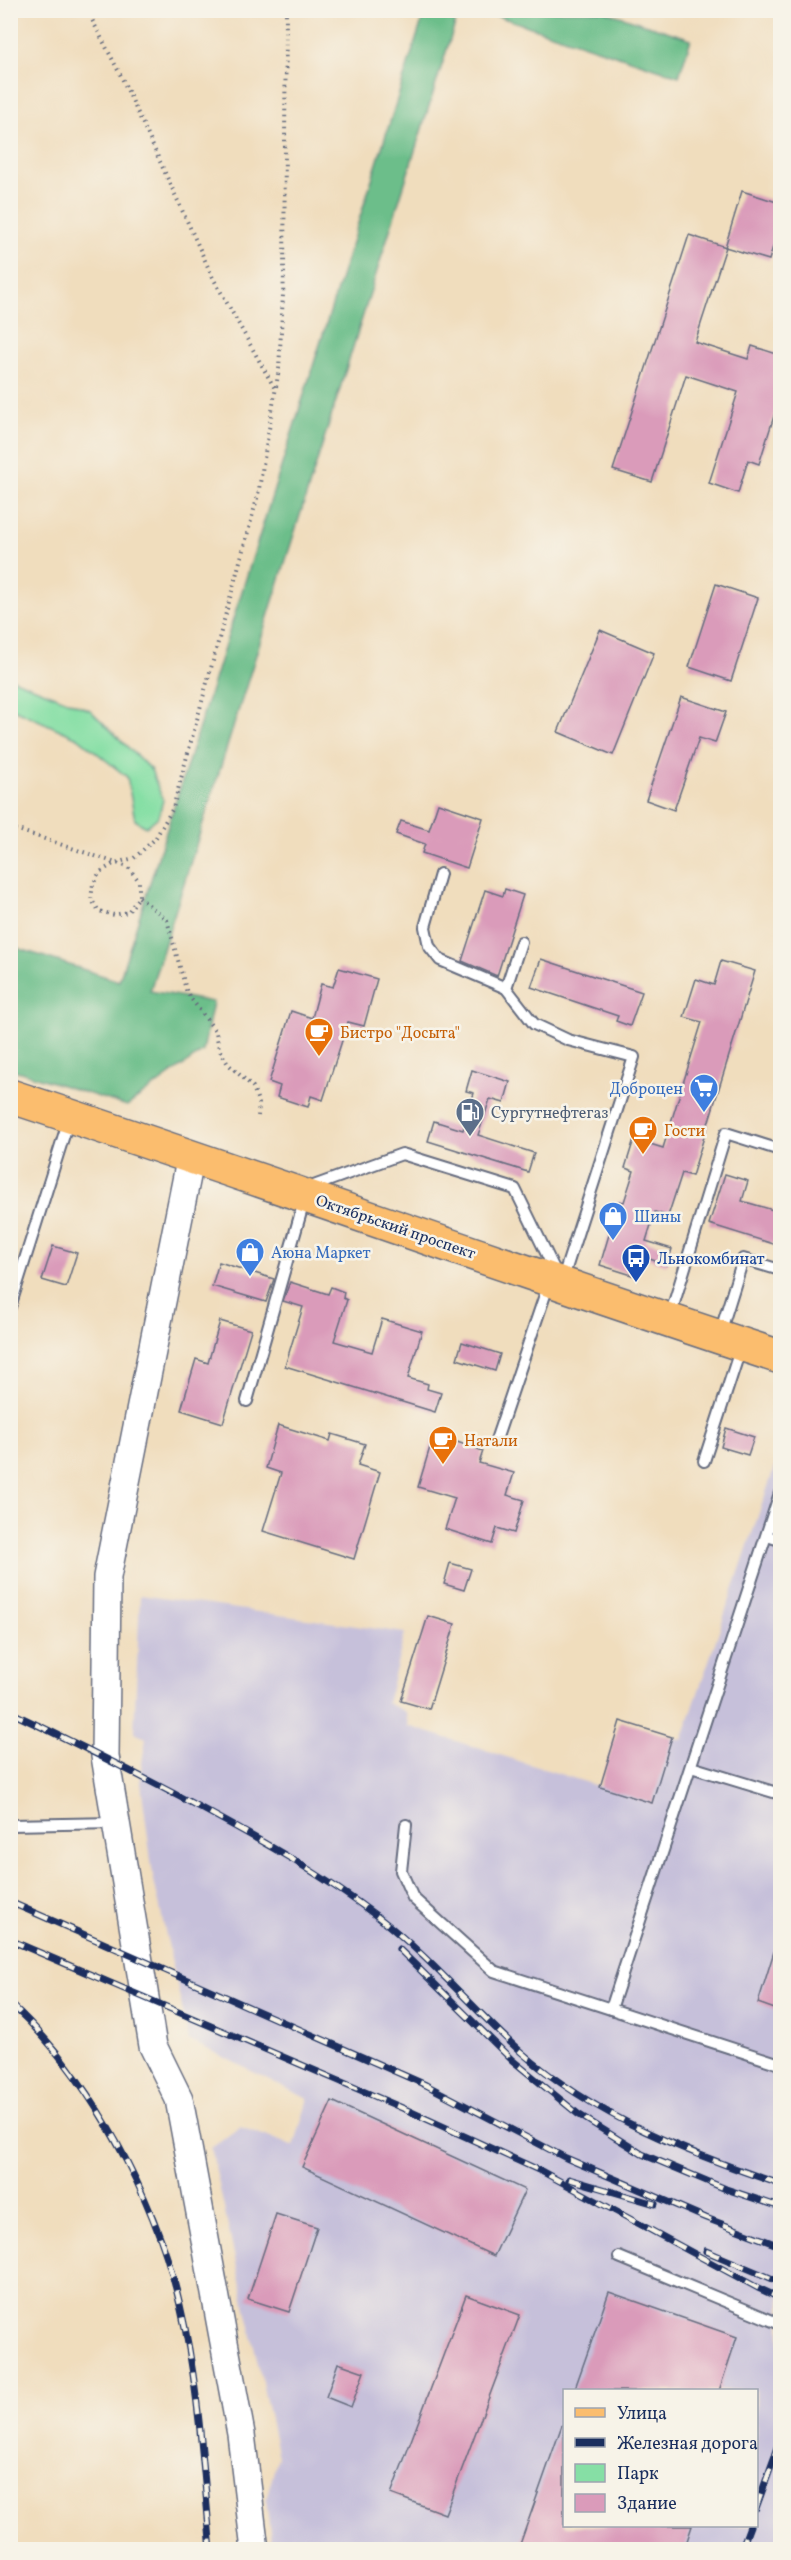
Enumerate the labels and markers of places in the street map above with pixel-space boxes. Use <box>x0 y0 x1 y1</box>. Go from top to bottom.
cafe icon: Бистро "Досыта" <box>303 1016 335 1058</box>
place label: Бистро "Досыта" <box>340 1023 460 1045</box>
supermarket icon: Доброцен <box>688 1072 720 1114</box>
place label: Доброцен <box>609 1079 683 1101</box>
fuel station icon: Сургутнефтегаз <box>454 1096 486 1138</box>
place label: Сургутнефтегаз <box>491 1103 608 1125</box>
cafe icon: Гости <box>627 1114 659 1156</box>
place label: Гости <box>664 1121 706 1143</box>
shop icon: Шины <box>597 1200 629 1242</box>
place label: Шины <box>634 1207 681 1229</box>
shop icon: Аюна Маркет <box>234 1236 266 1278</box>
bus stop icon: Льнокомбинат <box>620 1242 652 1284</box>
place label: Аюна Маркет <box>271 1243 371 1265</box>
place label: Льнокомбинат <box>657 1249 765 1271</box>
cafe icon: Натали <box>427 1424 459 1466</box>
place label: Натали <box>464 1431 518 1453</box>

